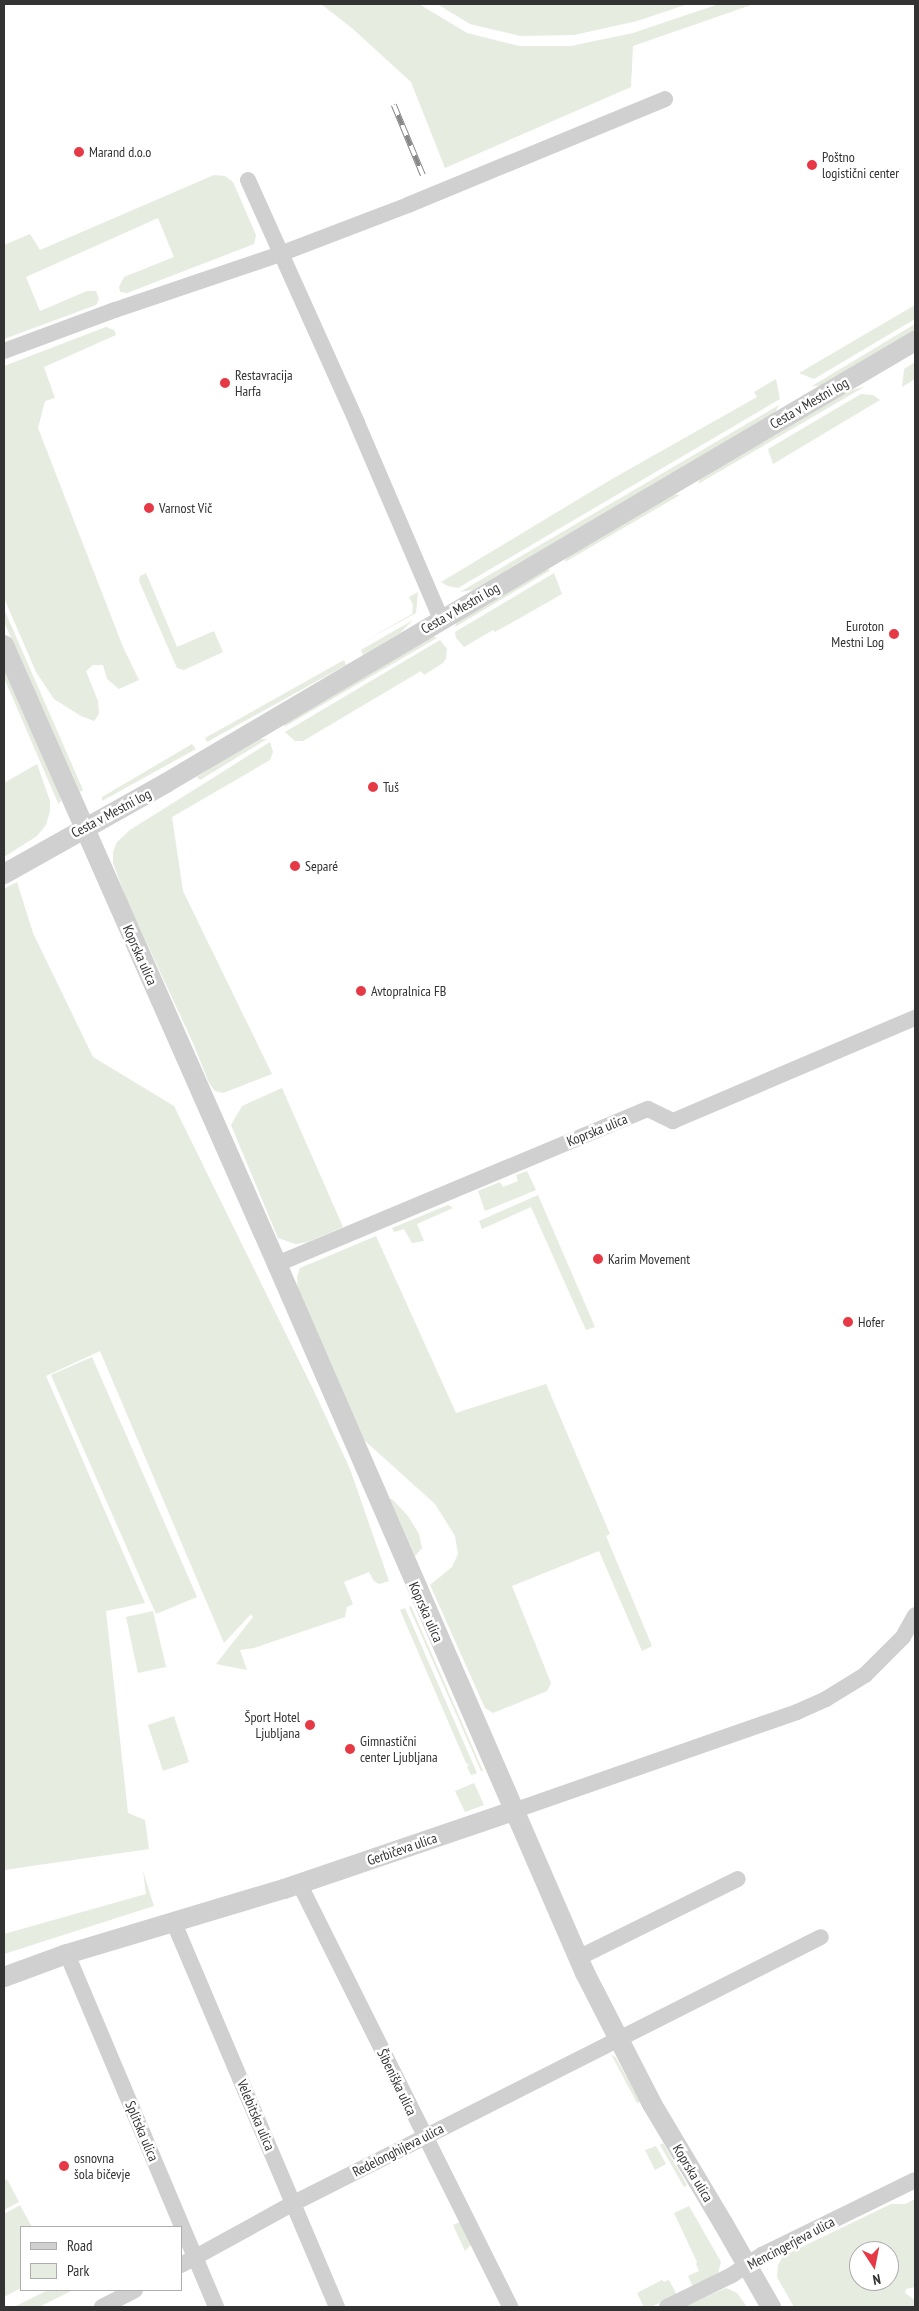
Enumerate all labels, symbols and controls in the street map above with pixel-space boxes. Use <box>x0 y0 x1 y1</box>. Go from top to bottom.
place label: Marand d.o.o <box>89 144 151 160</box>
marker: Marand d.o.o <box>73 146 85 158</box>
place label: Poštno logistični center <box>822 149 899 182</box>
marker: Poštno logistični center <box>806 159 818 171</box>
place label: Restavracija Harfa <box>235 367 293 400</box>
street label: Cesta v Mestni log <box>767 374 851 432</box>
marker: Restavracija Harfa <box>219 377 231 389</box>
place label: Varnost Vič <box>159 500 213 516</box>
marker: Varnost Vič <box>143 502 155 514</box>
street label: Cesta v Mestni log <box>418 579 502 637</box>
place label: Euroton Mestni Log <box>831 618 884 650</box>
marker: Euroton Mestni Log <box>888 628 900 640</box>
place label: Tuš <box>383 779 399 795</box>
marker: Tuš <box>367 781 379 793</box>
street label: Cesta v Mestni log <box>68 785 154 841</box>
place label: Separé <box>305 858 338 874</box>
marker: Separé <box>289 860 301 872</box>
street label: Koprska ulica <box>119 922 161 988</box>
place label: Avtopralnica FB <box>371 983 446 999</box>
marker: Avtopralnica FB <box>355 985 367 997</box>
street label: Koprska ulica <box>564 1110 630 1150</box>
place label: Karim Movement <box>608 1251 690 1267</box>
marker: Karim Movement <box>592 1253 604 1265</box>
place label: Hofer <box>858 1314 885 1330</box>
marker: Hofer <box>842 1316 854 1328</box>
street label: Koprska ulica <box>405 1579 447 1645</box>
place label: Šport Hotel Ljubljana <box>245 1709 300 1741</box>
marker: Šport Hotel Ljubljana <box>304 1719 316 1731</box>
place label: Gimnastični center Ljubljana <box>360 1733 438 1765</box>
marker: Gimnastični center Ljubljana <box>344 1743 356 1755</box>
street label: Gerbičeva ulica <box>365 1829 439 1869</box>
street label: Šibeniška ulica <box>374 2046 420 2118</box>
street label: Velebitska ulica <box>234 2077 278 2153</box>
street label: Splitska ulica <box>122 2098 162 2164</box>
street label: Redelonghijeva ulica <box>350 2120 446 2180</box>
street label: Koprska ulica <box>669 2141 717 2205</box>
place label: osnovna šola bičevje <box>74 2150 130 2182</box>
marker: osnovna šola bičevje <box>58 2160 70 2172</box>
street label: Mencingerjeva ulica <box>745 2213 837 2273</box>
legend <box>20 2226 182 2291</box>
text: Road <box>67 2236 93 2255</box>
north arrow <box>849 2241 899 2291</box>
text: Park <box>67 2261 89 2280</box>
text: N <box>871 2270 882 2289</box>

